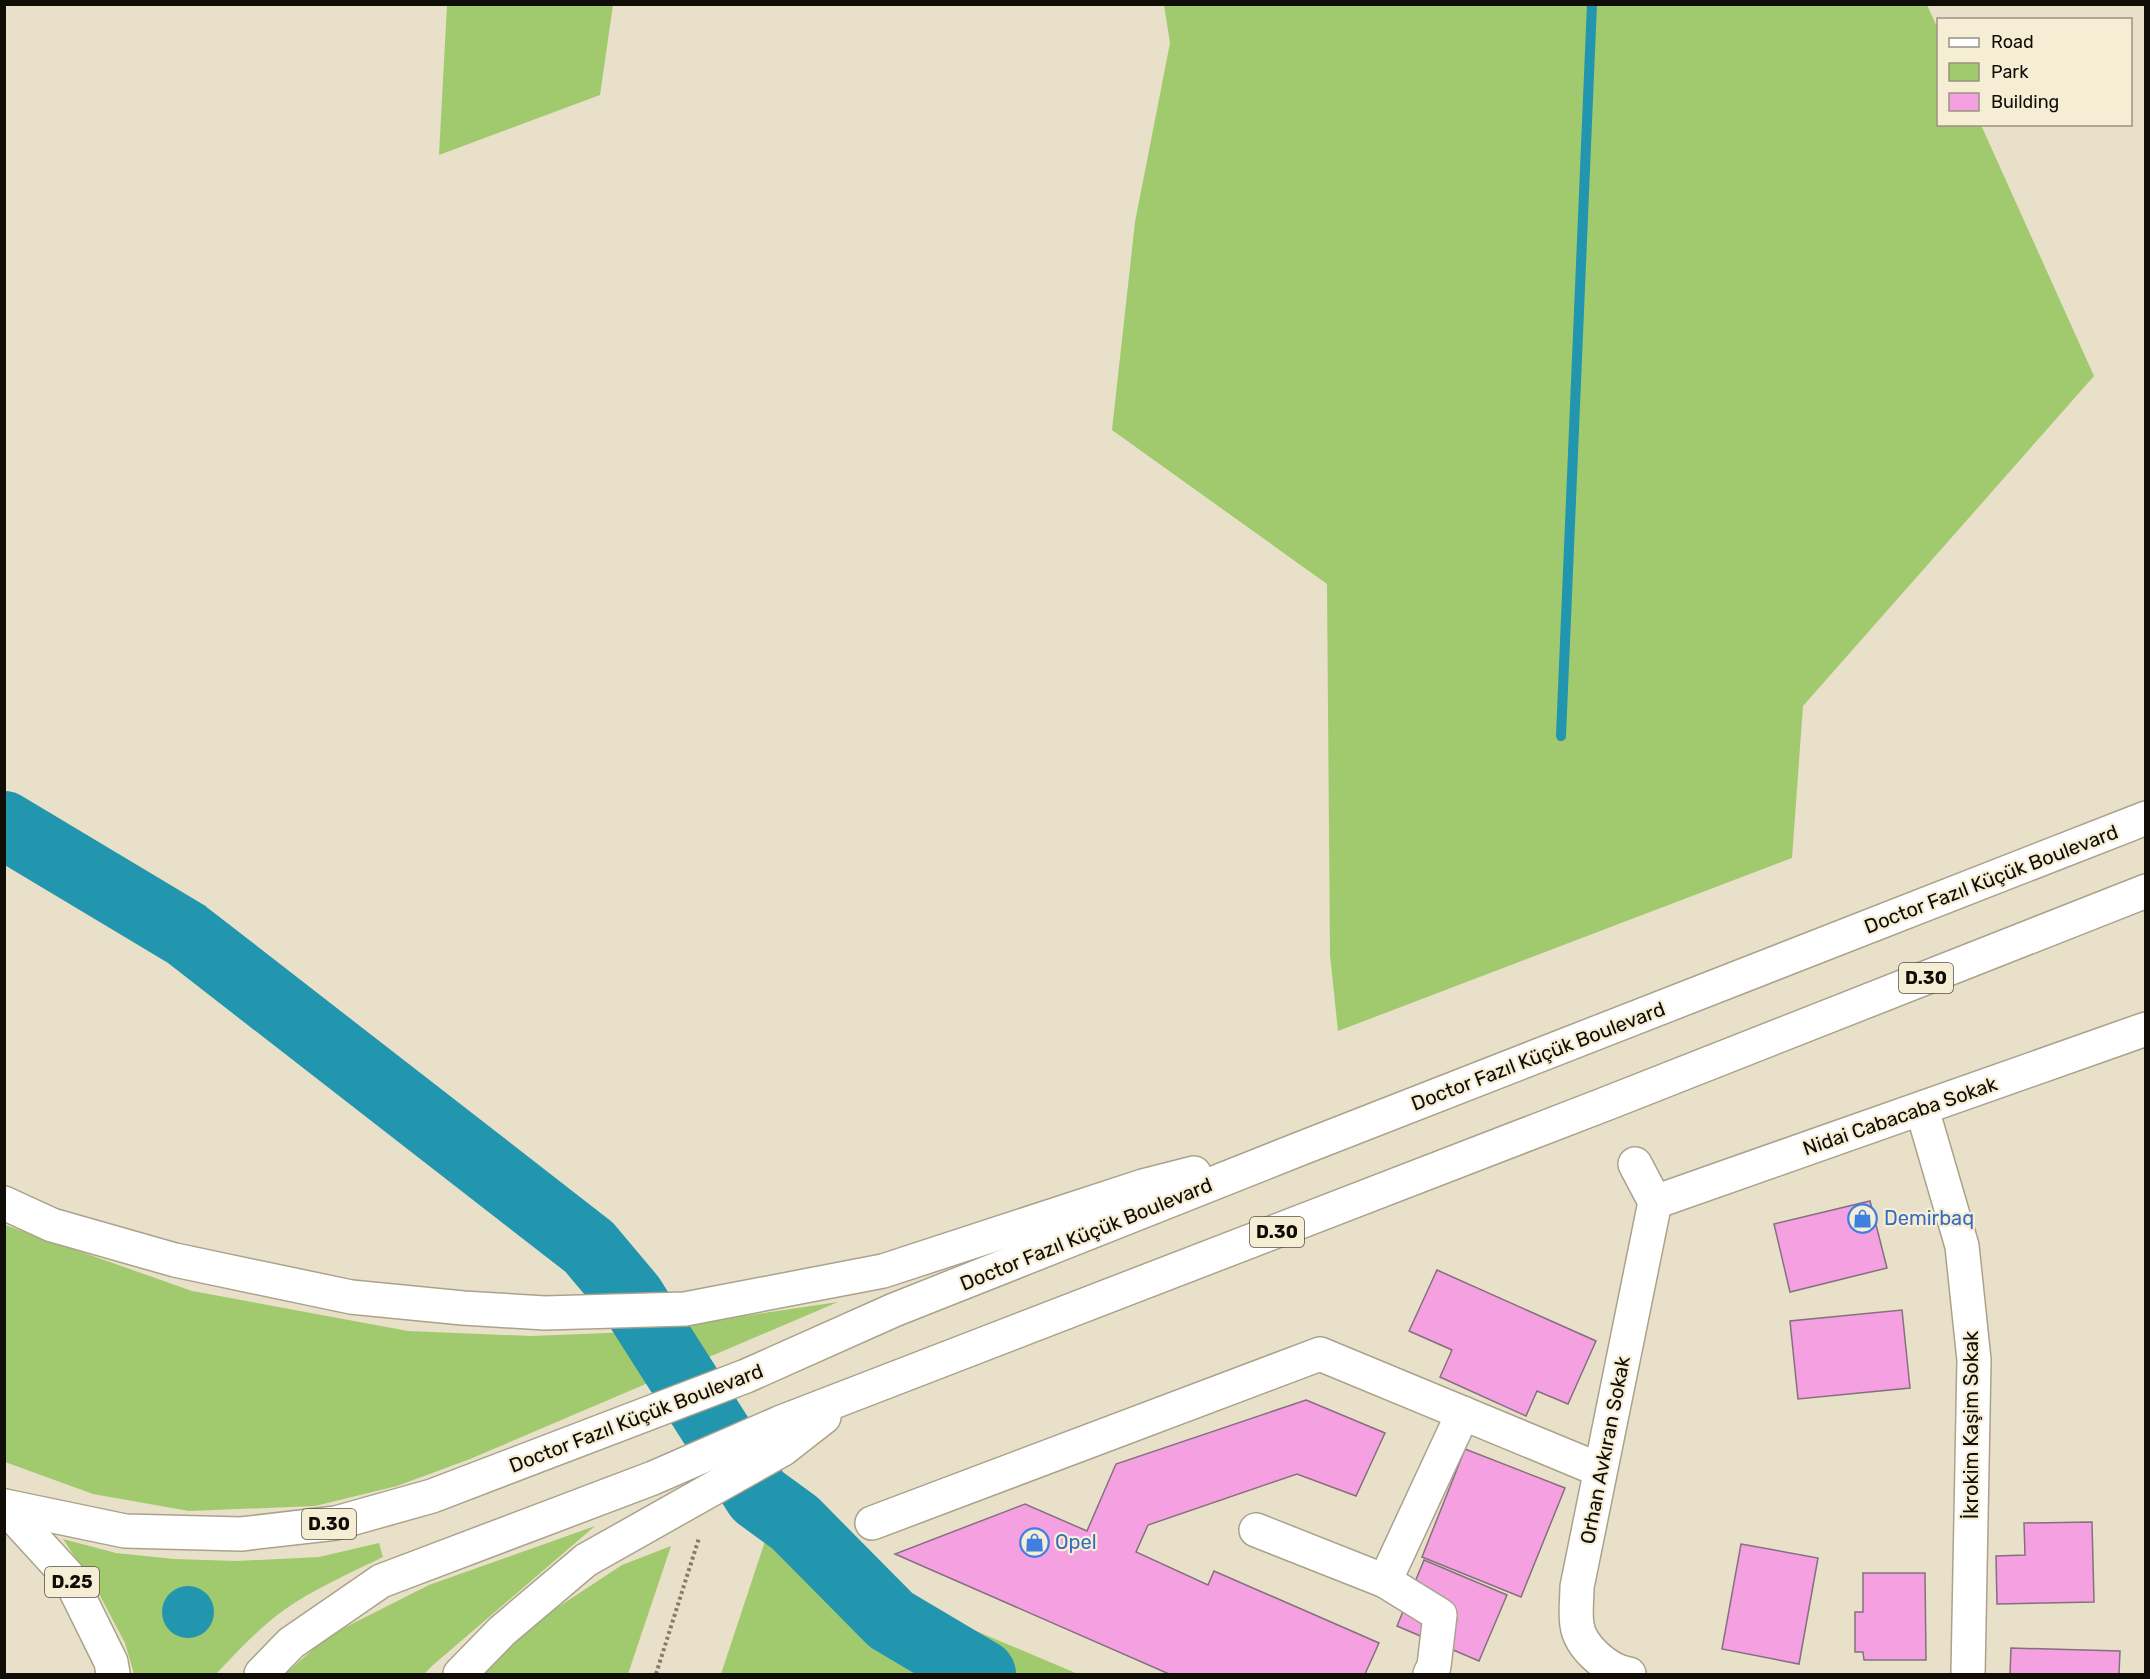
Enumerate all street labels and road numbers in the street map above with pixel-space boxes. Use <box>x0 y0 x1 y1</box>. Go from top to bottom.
street label: Doctor Fazıl Küçük Boulevard <box>1861 819 2121 939</box>
road number: D.30 <box>1899 963 1953 993</box>
street label: Doctor Fazıl Küçük Boulevard <box>1408 996 1668 1116</box>
street label: Nidai Cabacaba Sokak <box>1800 1071 2001 1161</box>
street label: Doctor Fazıl Küçük Boulevard <box>956 1172 1216 1296</box>
road number: D.30 <box>1250 1217 1304 1247</box>
street label: İkrokim Kaşim Sokak <box>1959 1330 1983 1519</box>
street label: Orhan Avkıran Sokak <box>1575 1353 1635 1546</box>
street label: Doctor Fazıl Küçük Boulevard <box>506 1358 766 1478</box>
road number: D.30 <box>302 1509 356 1539</box>
road number: D.25 <box>45 1567 99 1597</box>

